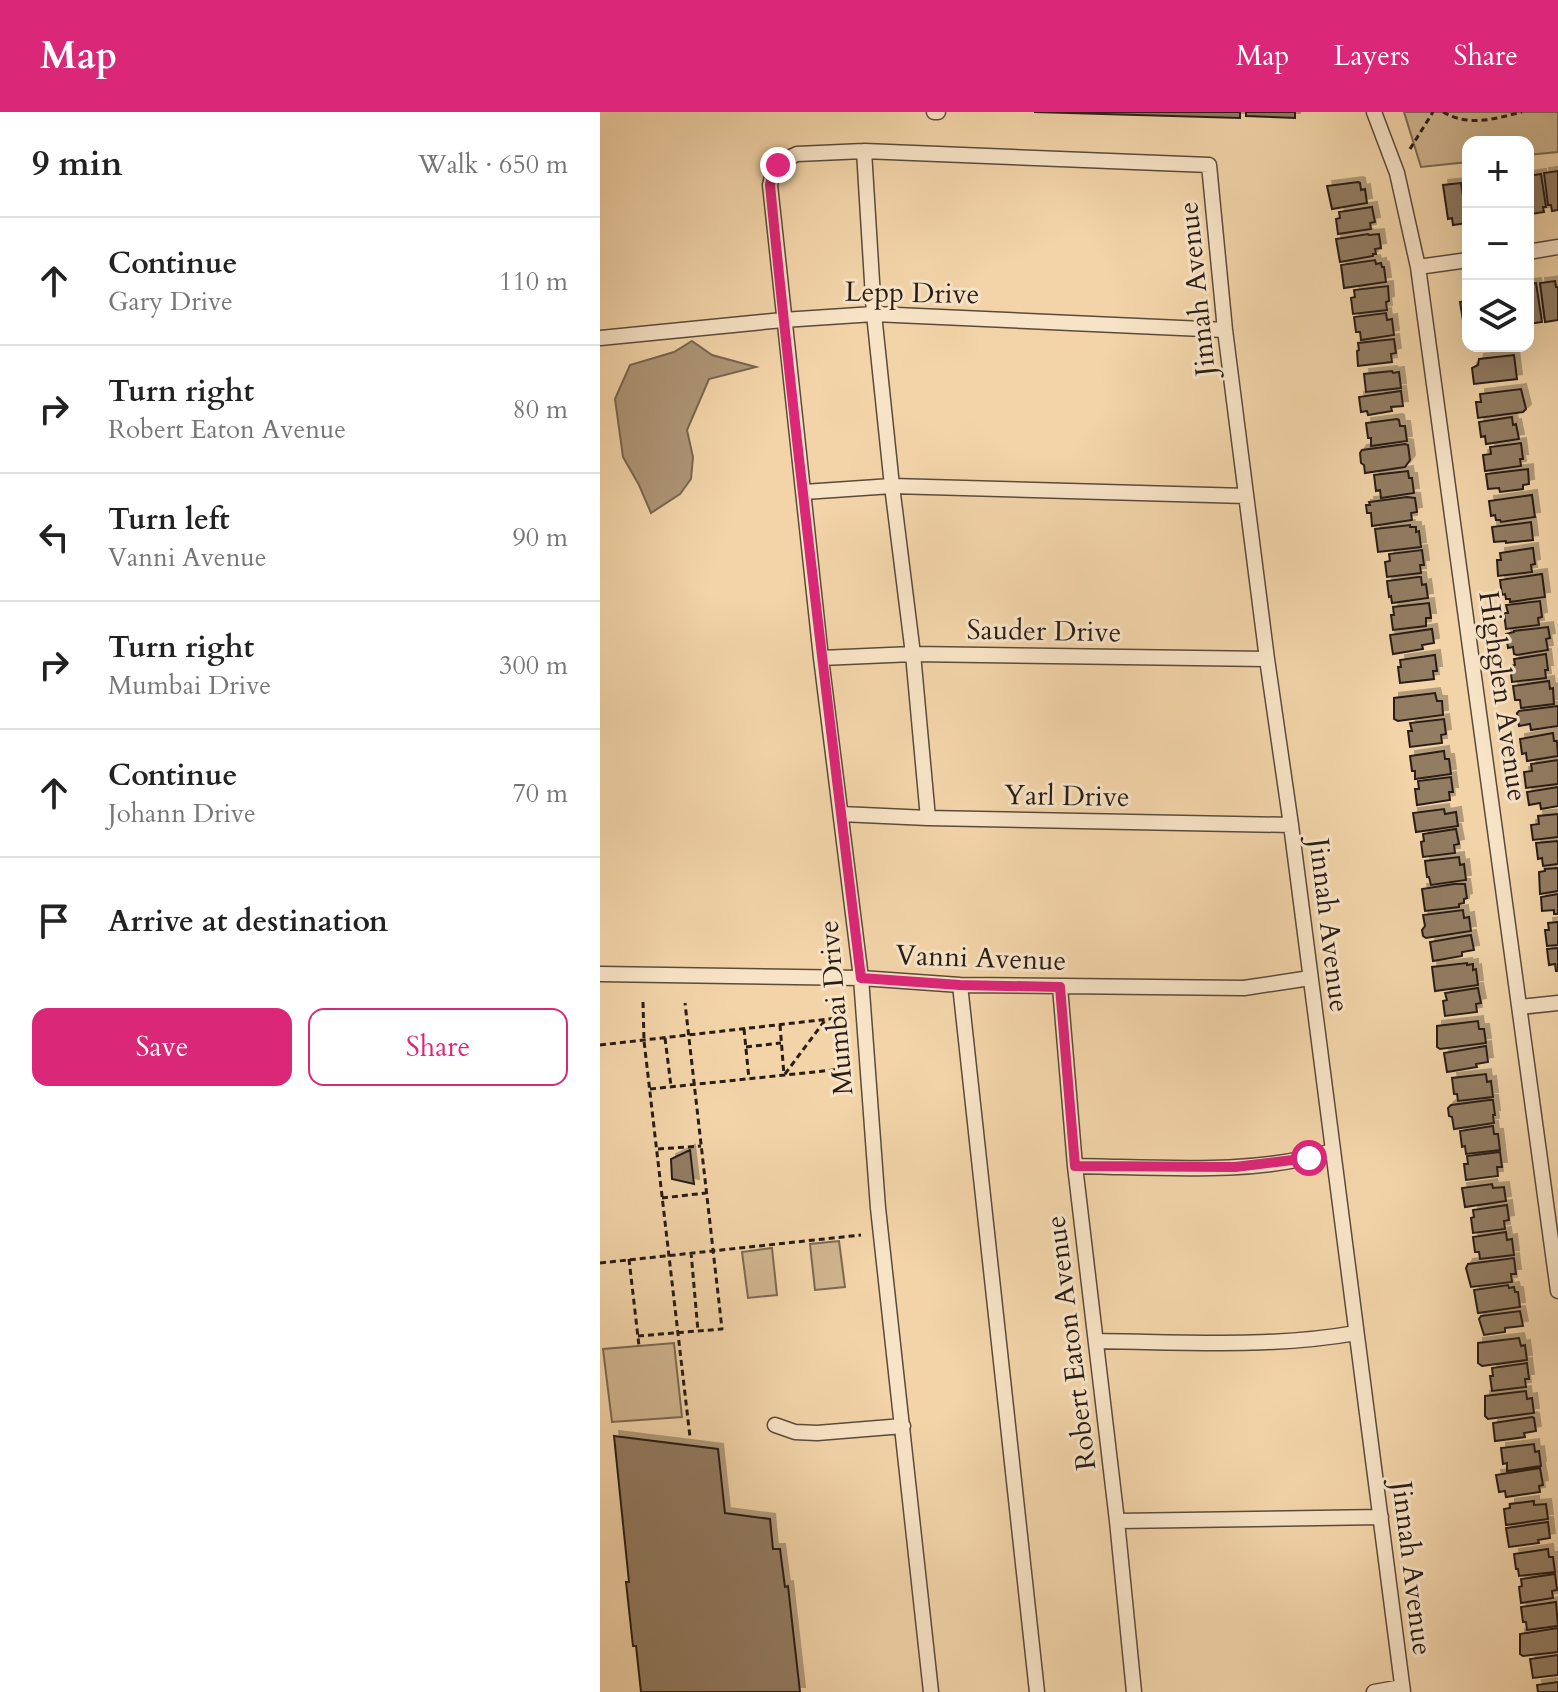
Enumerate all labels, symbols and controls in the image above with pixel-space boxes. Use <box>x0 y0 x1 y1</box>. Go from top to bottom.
text: Map <box>40 30 117 82</box>
text: Map <box>1236 37 1289 75</box>
text: Layers <box>1333 37 1410 75</box>
text: Share <box>1454 37 1518 75</box>
map controls <box>1462 136 1534 352</box>
button: + <box>1462 136 1534 208</box>
text: 9 min <box>32 141 123 187</box>
text: Walk · 650 m <box>418 147 568 182</box>
route end <box>760 147 796 183</box>
street label: Jinnah Avenue <box>1169 200 1225 382</box>
button: − <box>1462 208 1534 280</box>
text: Continue <box>108 243 237 284</box>
icon: ahead <box>32 259 76 303</box>
text: 110 m <box>499 264 568 299</box>
street label: Lepp Drive <box>844 273 980 313</box>
button: layers <box>1462 280 1534 352</box>
text: Gary Drive <box>108 284 233 319</box>
text: Turn right <box>108 371 254 412</box>
icon: right <box>32 387 76 431</box>
text: 80 m <box>512 392 568 427</box>
text: Robert Eaton Avenue <box>108 412 346 447</box>
text: Turn left <box>108 499 230 540</box>
icon: left <box>32 515 76 559</box>
text: 90 m <box>512 520 568 555</box>
text: Vanni Avenue <box>108 540 267 575</box>
street label: Highglen Avenue <box>1469 588 1537 804</box>
street label: Sauder Drive <box>966 611 1122 651</box>
text: Turn right <box>108 627 254 668</box>
icon: right <box>32 643 76 687</box>
text: 300 m <box>499 648 568 683</box>
text: Mumbai Drive <box>108 668 271 703</box>
text: Continue <box>108 755 237 796</box>
icon: ahead <box>32 771 76 815</box>
text: 70 m <box>512 776 568 811</box>
street label: Yarl Drive <box>1004 776 1130 816</box>
text: Johann Drive <box>108 796 256 831</box>
street label: Jinnah Avenue <box>1299 832 1359 1014</box>
icon: arrive <box>32 899 76 943</box>
text: Arrive at destination <box>108 901 388 942</box>
street label: Mumbai Drive <box>809 919 863 1097</box>
street label: Vanni Avenue <box>895 936 1067 980</box>
button: Save <box>32 1008 292 1086</box>
button: Share <box>308 1008 568 1086</box>
route start <box>1291 1140 1327 1176</box>
street label: Robert Eaton Avenue <box>1037 1213 1105 1472</box>
street label: Jinnah Avenue <box>1382 1475 1442 1657</box>

